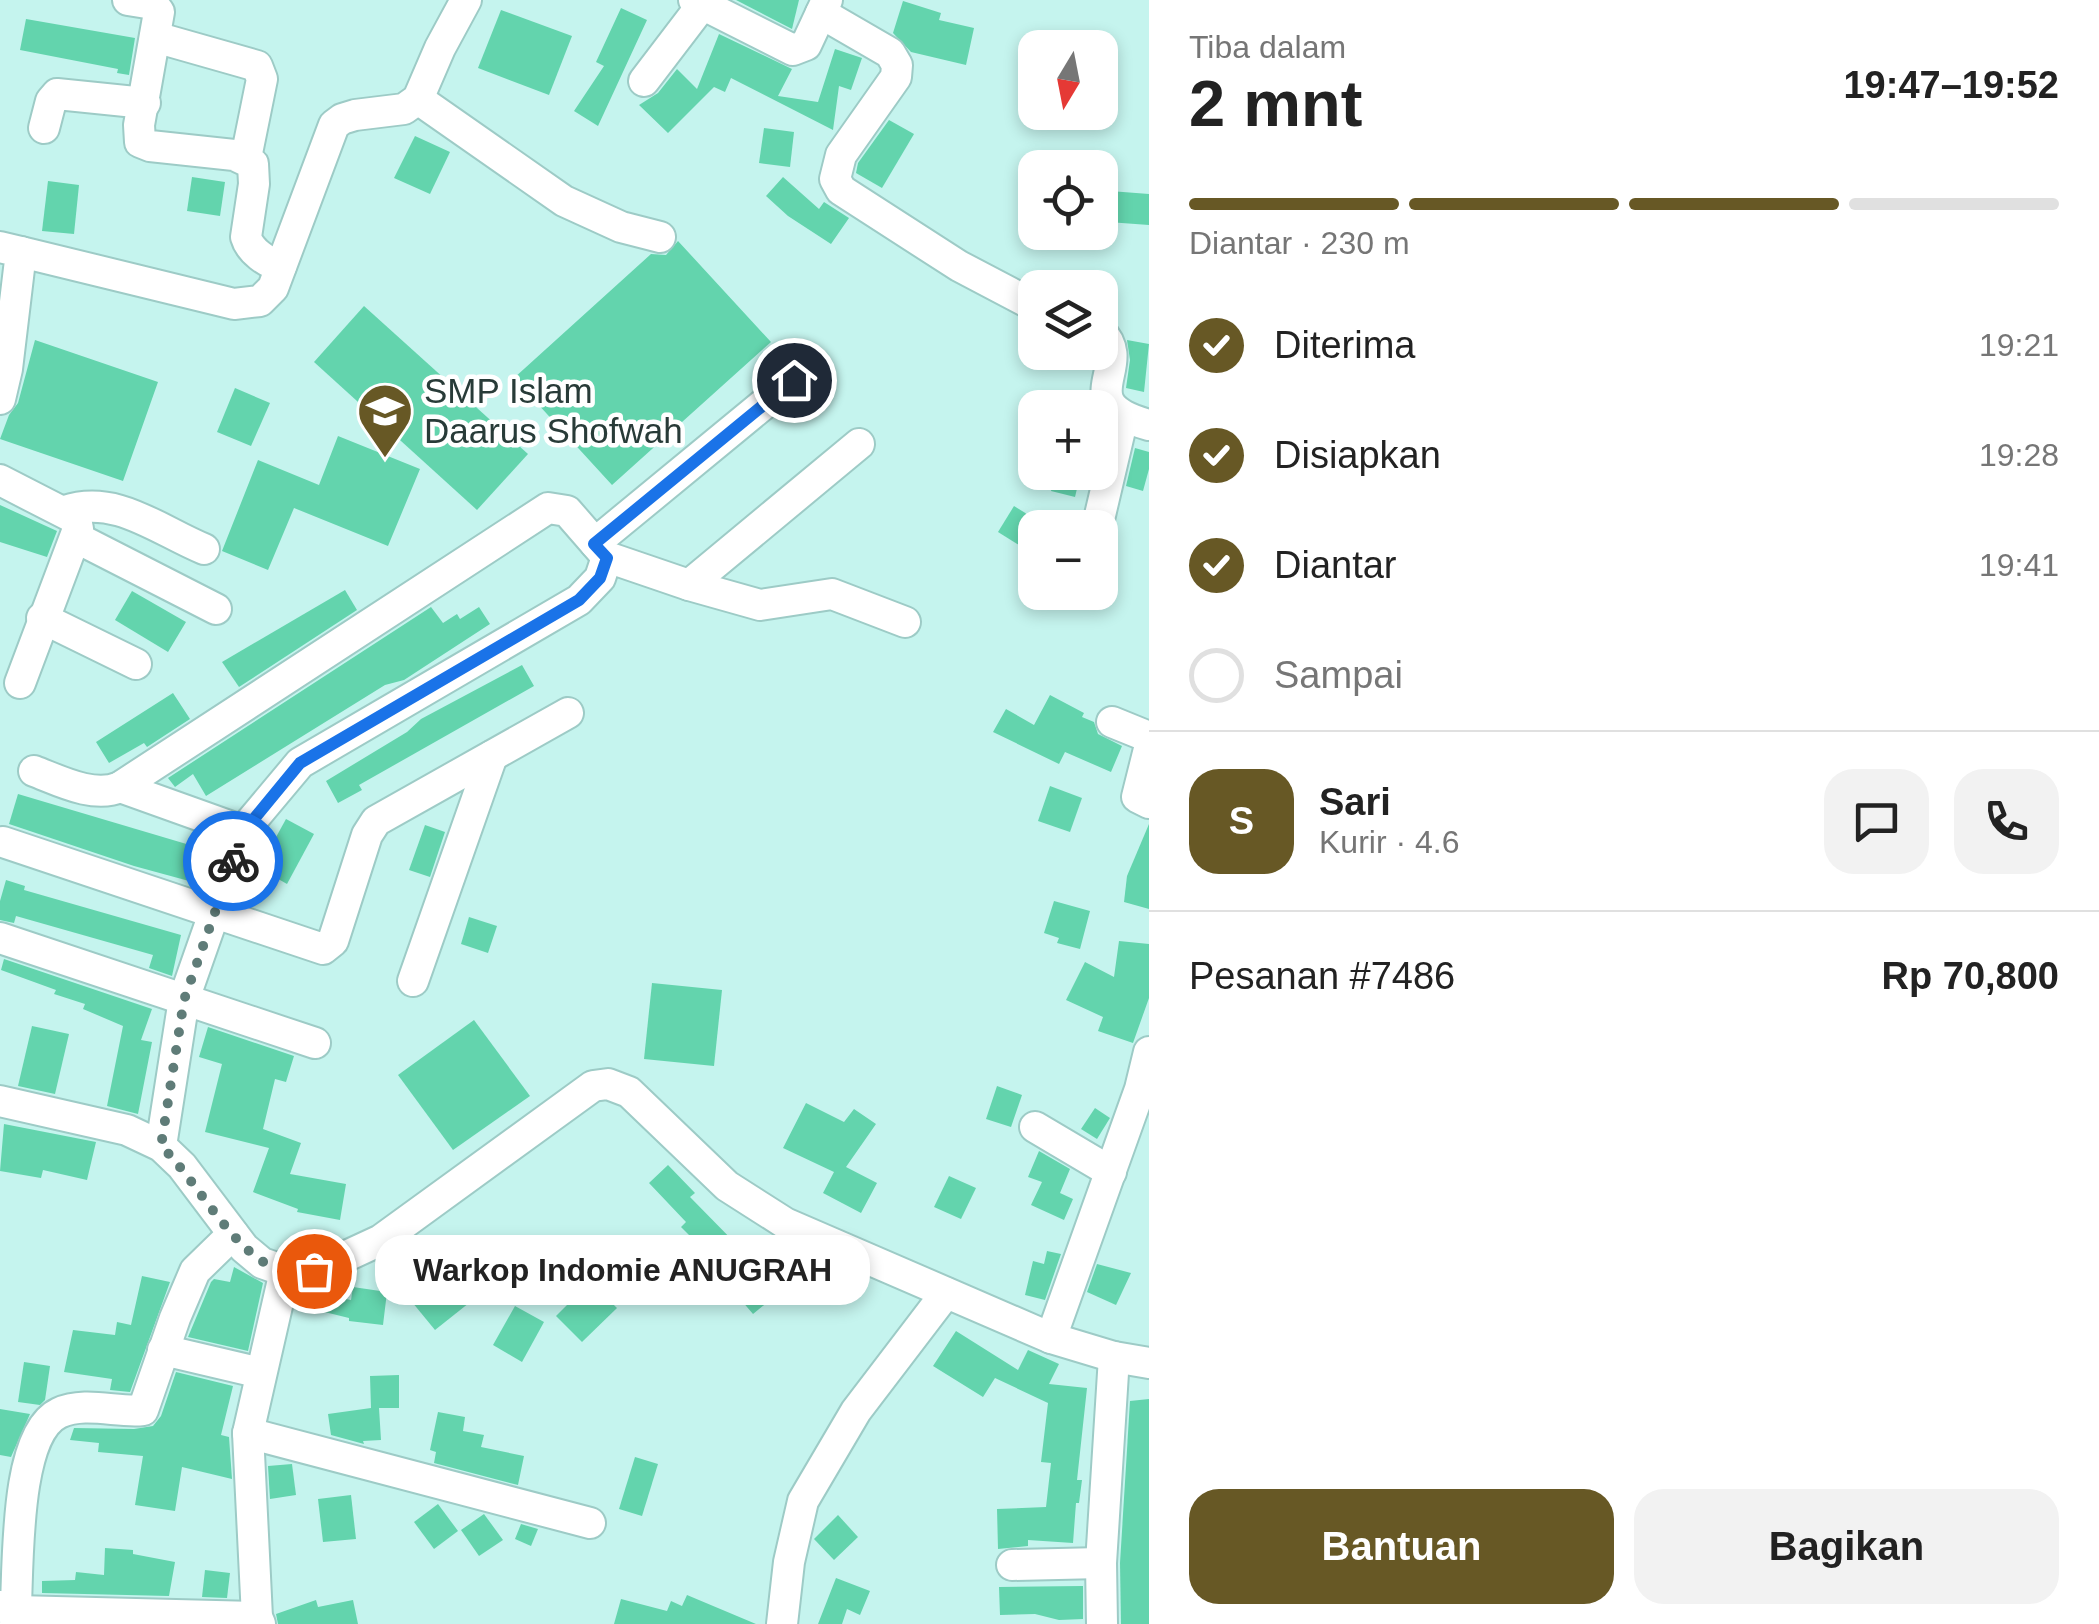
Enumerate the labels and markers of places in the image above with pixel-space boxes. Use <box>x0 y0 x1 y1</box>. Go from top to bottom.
pin <box>752 338 837 423</box>
place label: SMP Islam Daarus Shofwah <box>424 371 683 450</box>
school or university icon: SMP Islam Daarus Shofwah <box>355 381 415 460</box>
pin <box>272 1229 357 1314</box>
callout: Warkop Indomie ANUGRAH <box>374 1236 869 1306</box>

